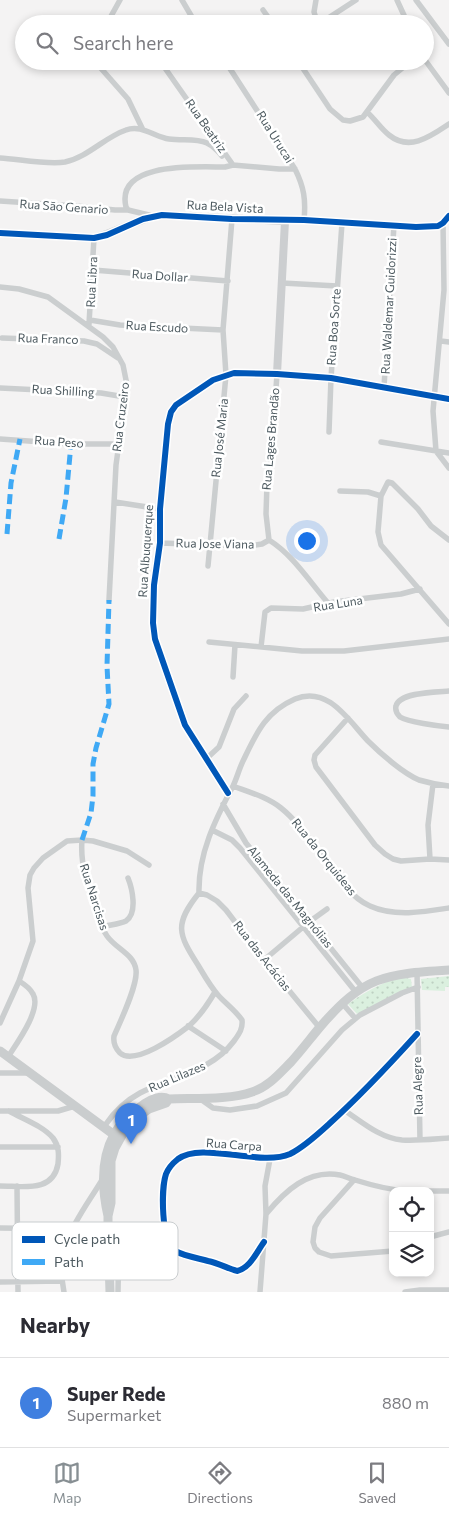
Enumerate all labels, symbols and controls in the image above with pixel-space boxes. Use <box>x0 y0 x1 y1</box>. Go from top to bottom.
search box <box>15 15 434 70</box>
icon: search <box>33 29 61 57</box>
text: Search here <box>73 31 173 54</box>
street label: Rua Beatriz <box>183 96 230 155</box>
street label: Rua Urucai <box>254 108 297 165</box>
street label: Rua Sāo Genario <box>19 196 109 216</box>
street label: Rua Bela Vista <box>186 197 264 215</box>
street label: Rua Waldemar Guidorizzi <box>377 237 399 375</box>
street label: Rua Libra <box>83 256 99 308</box>
street label: Rua Dollar <box>131 266 189 284</box>
street label: Rua Boa Sorte <box>323 288 343 366</box>
street label: Rua Escudo <box>125 317 189 335</box>
street label: Rua Franco <box>17 330 79 346</box>
street label: Rua Shilling <box>31 381 95 399</box>
street label: Rua Cruzeiro <box>109 381 131 453</box>
street label: Rua Lages Brandão <box>259 387 281 491</box>
street label: Rua José Maria <box>208 398 231 478</box>
street label: Rua Peso <box>34 432 84 450</box>
street label: Rua Albuquerque <box>135 504 155 598</box>
your location <box>294 528 320 554</box>
street label: Rua Jose Viana <box>176 535 254 552</box>
street label: Rua Luna <box>312 592 364 614</box>
street label: Rua da Orquideas <box>289 815 360 898</box>
street label: Alameda das Magnólias <box>245 843 336 950</box>
street label: Rua Narcisas <box>78 862 112 932</box>
street label: Rua das Acácias <box>231 918 295 993</box>
street label: Rua Alegre <box>409 1057 425 1115</box>
street label: Rua Lilazes <box>146 1058 207 1094</box>
pin: 1 <box>115 1103 147 1144</box>
street label: Rua Carpa <box>206 1135 262 1153</box>
map controls <box>389 1187 434 1277</box>
button: locate <box>389 1187 434 1232</box>
legend <box>12 1222 178 1280</box>
text: Cycle path <box>54 1230 120 1247</box>
button: layers <box>389 1232 434 1277</box>
text: Path <box>54 1253 84 1270</box>
text: Nearby <box>20 1312 90 1337</box>
text: Super Rede <box>67 1382 166 1405</box>
text: 1 <box>32 1393 40 1412</box>
text: 880 m <box>382 1393 429 1412</box>
text: Supermarket <box>67 1405 162 1424</box>
tab: Map <box>53 1459 82 1506</box>
tab: Directions <box>187 1459 253 1506</box>
tab: Saved <box>358 1459 396 1506</box>

